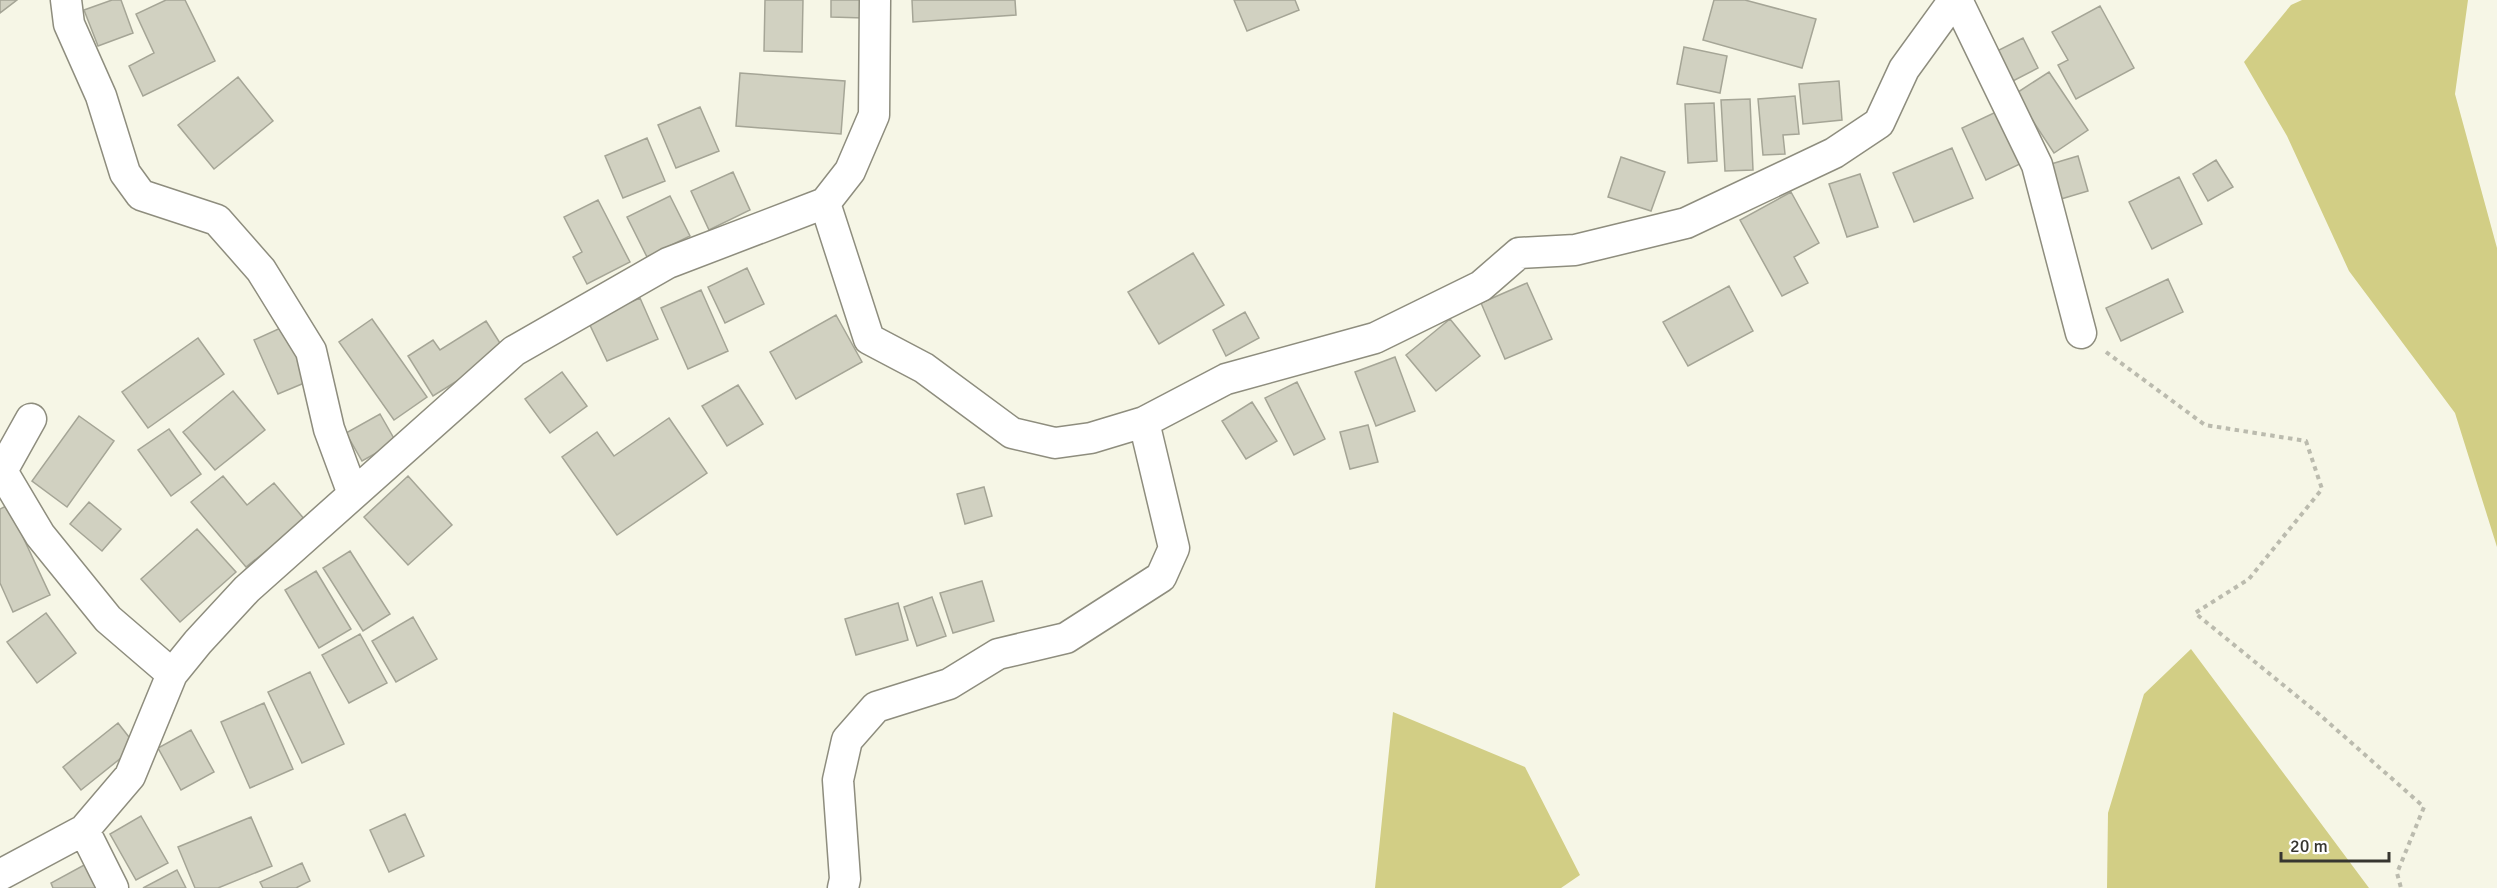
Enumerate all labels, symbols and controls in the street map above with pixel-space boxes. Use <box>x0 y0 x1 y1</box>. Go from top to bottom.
scale bar <box>2281 825 2389 863</box>
text: 20 m <box>2290 835 2328 857</box>

